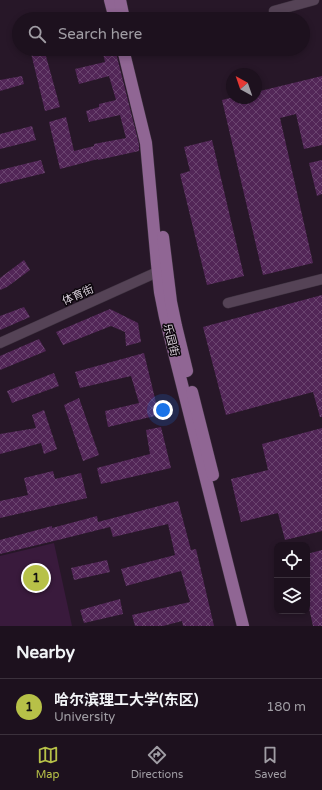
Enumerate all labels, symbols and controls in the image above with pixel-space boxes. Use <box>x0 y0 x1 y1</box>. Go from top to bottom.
search box <box>12 12 310 56</box>
icon: search <box>26 23 48 45</box>
text: Search here <box>58 25 142 43</box>
north arrow <box>226 68 262 104</box>
street label: 体育街 <box>60 282 96 308</box>
street label: 乐园街 <box>161 322 181 358</box>
your location <box>153 400 173 420</box>
map controls <box>274 542 310 614</box>
button: locate <box>274 542 310 578</box>
pin: 1 <box>23 563 49 593</box>
button: layers <box>274 578 310 614</box>
text: Nearby <box>16 642 75 663</box>
text: 哈尔滨理工大学(东区) <box>54 691 198 709</box>
text: 1 <box>25 699 33 715</box>
text: 180 m <box>266 699 306 715</box>
text: University <box>54 709 115 725</box>
tab: Map <box>36 744 59 781</box>
tab: Directions <box>131 744 183 781</box>
tab: Saved <box>255 744 286 781</box>

